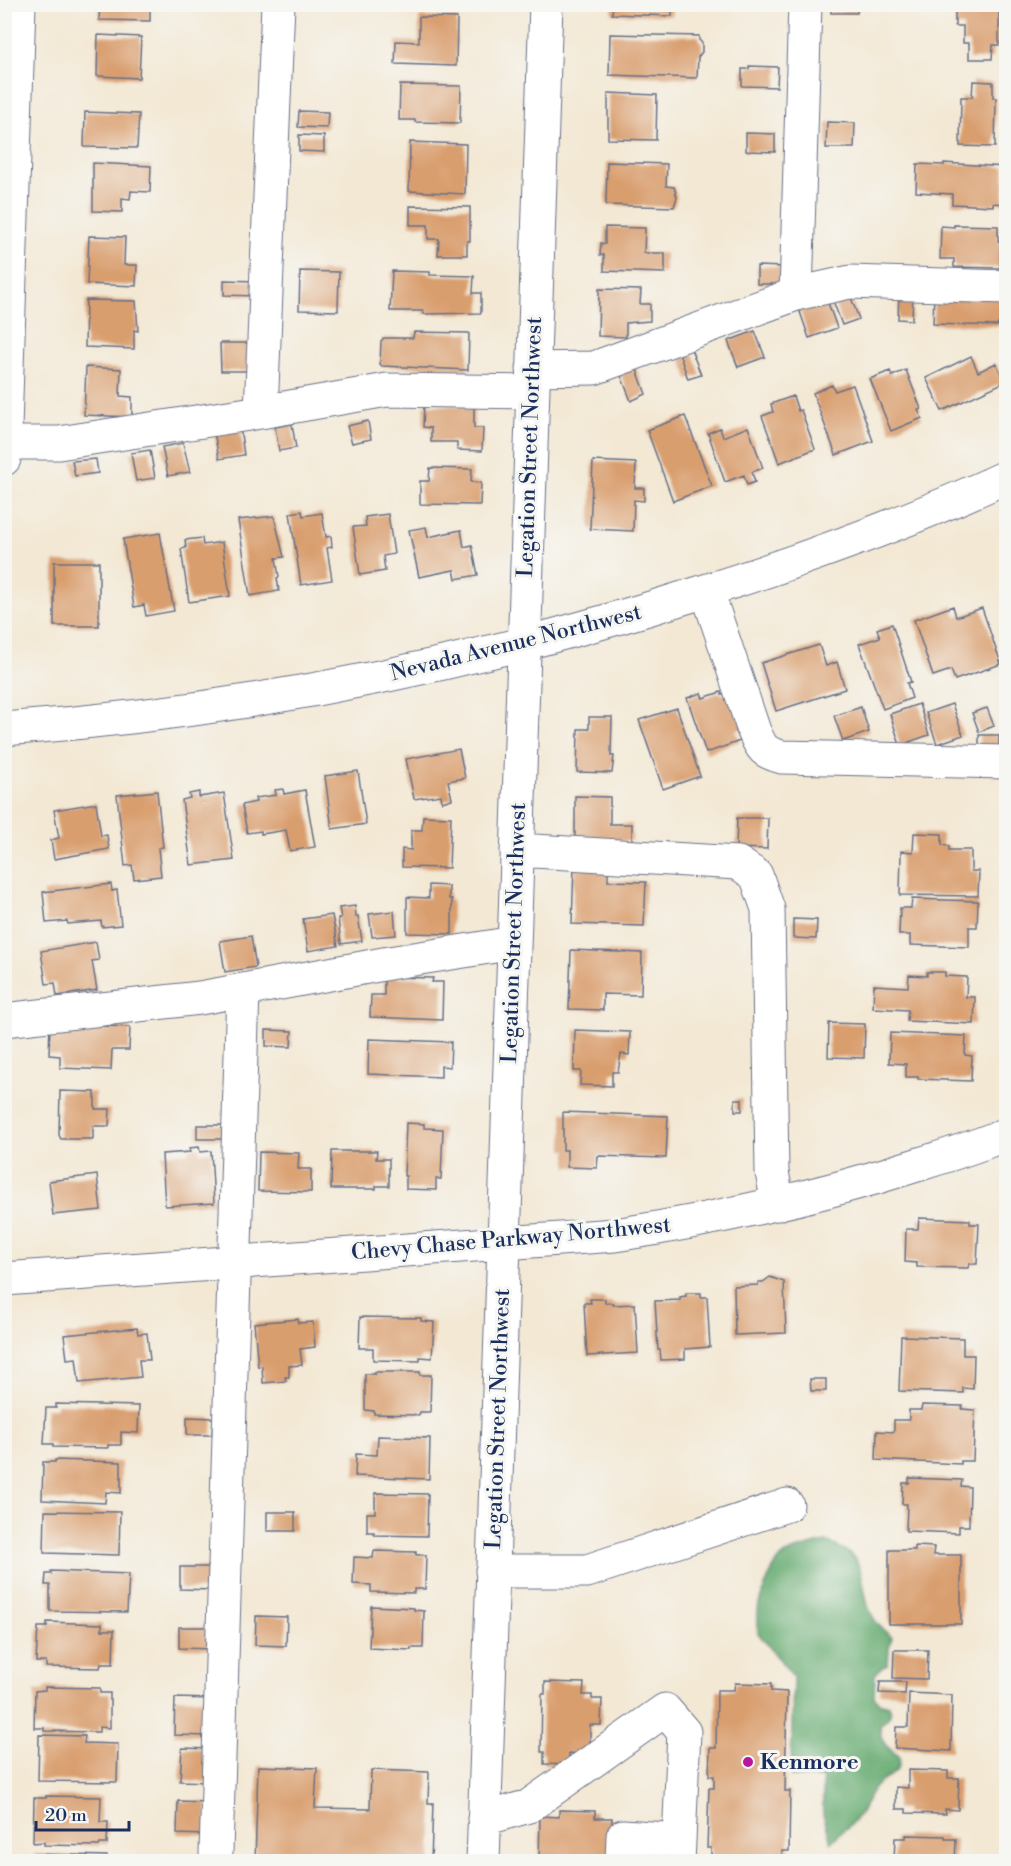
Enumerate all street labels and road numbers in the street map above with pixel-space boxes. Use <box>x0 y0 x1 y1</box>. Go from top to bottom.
street label: Legation Street Northwest <box>512 316 548 578</box>
street label: Nevada Avenue Northwest <box>388 599 644 687</box>
street label: Legation Street Northwest <box>496 802 532 1064</box>
street label: Chevy Chase Parkway Northwest <box>350 1212 672 1266</box>
street label: Legation Street Northwest <box>480 1288 516 1550</box>

